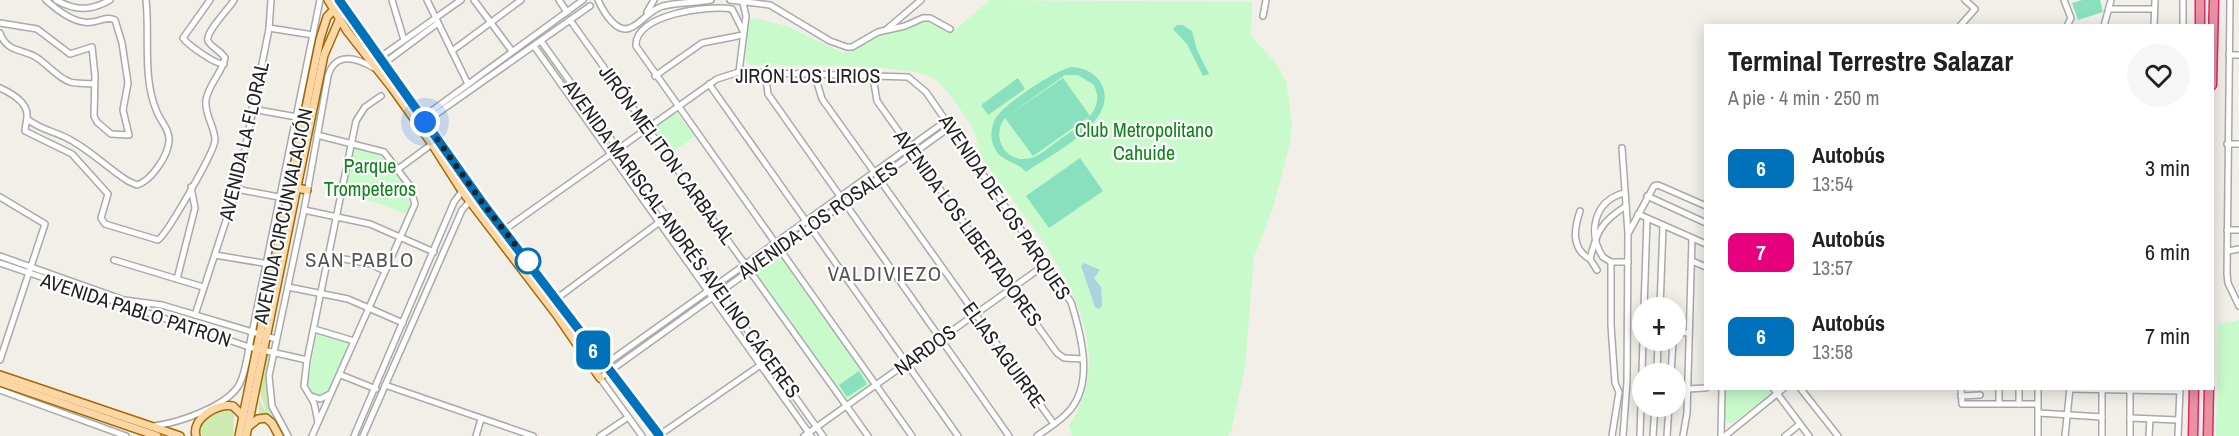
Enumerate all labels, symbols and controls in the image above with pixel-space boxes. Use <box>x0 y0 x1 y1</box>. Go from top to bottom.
text: Terminal Terrestre Salazar <box>1728 42 2013 80</box>
button: heart <box>2127 44 2190 107</box>
street label: AVENIDA LA FLORAL <box>212 59 275 224</box>
street label: JIRÓN MELITON CARBAJAL <box>593 60 742 250</box>
street label: JIRÓN LOS LIRIOS <box>736 62 881 89</box>
street label: AVENIDA MARISCAL ANDRÉS AVELINO CÁCERES <box>557 73 807 403</box>
text: A pie · 4 min · 250 m <box>1728 84 1879 111</box>
street label: AVENIDA CIRCUNVALACIÓN <box>246 106 319 327</box>
your location <box>410 107 440 137</box>
street label: AVENIDA DE LOS PARQUES <box>933 108 1078 305</box>
park label: Club Metropolitano Cahuide <box>1075 116 1213 166</box>
street label: AVENIDA LOS LIBERTADORES <box>887 123 1049 332</box>
text: Autobús <box>1812 140 1885 170</box>
park label: Parque Trompeteros <box>324 152 416 202</box>
text: 3 min <box>2145 153 2190 183</box>
street label: AVENIDA LOS ROSALES <box>732 154 903 286</box>
text: 6 <box>1756 154 1766 183</box>
text: 13:54 <box>1812 170 1853 197</box>
text: Autobús <box>1812 224 1885 254</box>
text: 6 min <box>2145 237 2190 267</box>
text: 7 <box>1756 238 1766 267</box>
district label: SAN PABLO <box>305 245 415 274</box>
unlabelled marker <box>515 248 541 274</box>
text: 13:57 <box>1812 254 1853 281</box>
district label: VALDIVIEZO <box>827 259 943 288</box>
street label: AVENIDA PABLO PATRON <box>37 266 235 353</box>
street label: ELIAS AGUIRRE <box>957 296 1052 413</box>
map controls <box>1632 297 1686 417</box>
button: + <box>1632 297 1686 351</box>
text: Autobús <box>1812 308 1885 338</box>
street label: NARDOS <box>888 318 961 381</box>
text: 7 min <box>2145 321 2190 351</box>
text: 6 <box>1756 322 1766 351</box>
line badge: 6 <box>574 330 612 370</box>
text: 6 <box>588 336 598 365</box>
text: 13:58 <box>1812 338 1853 365</box>
button: − <box>1632 363 1686 417</box>

